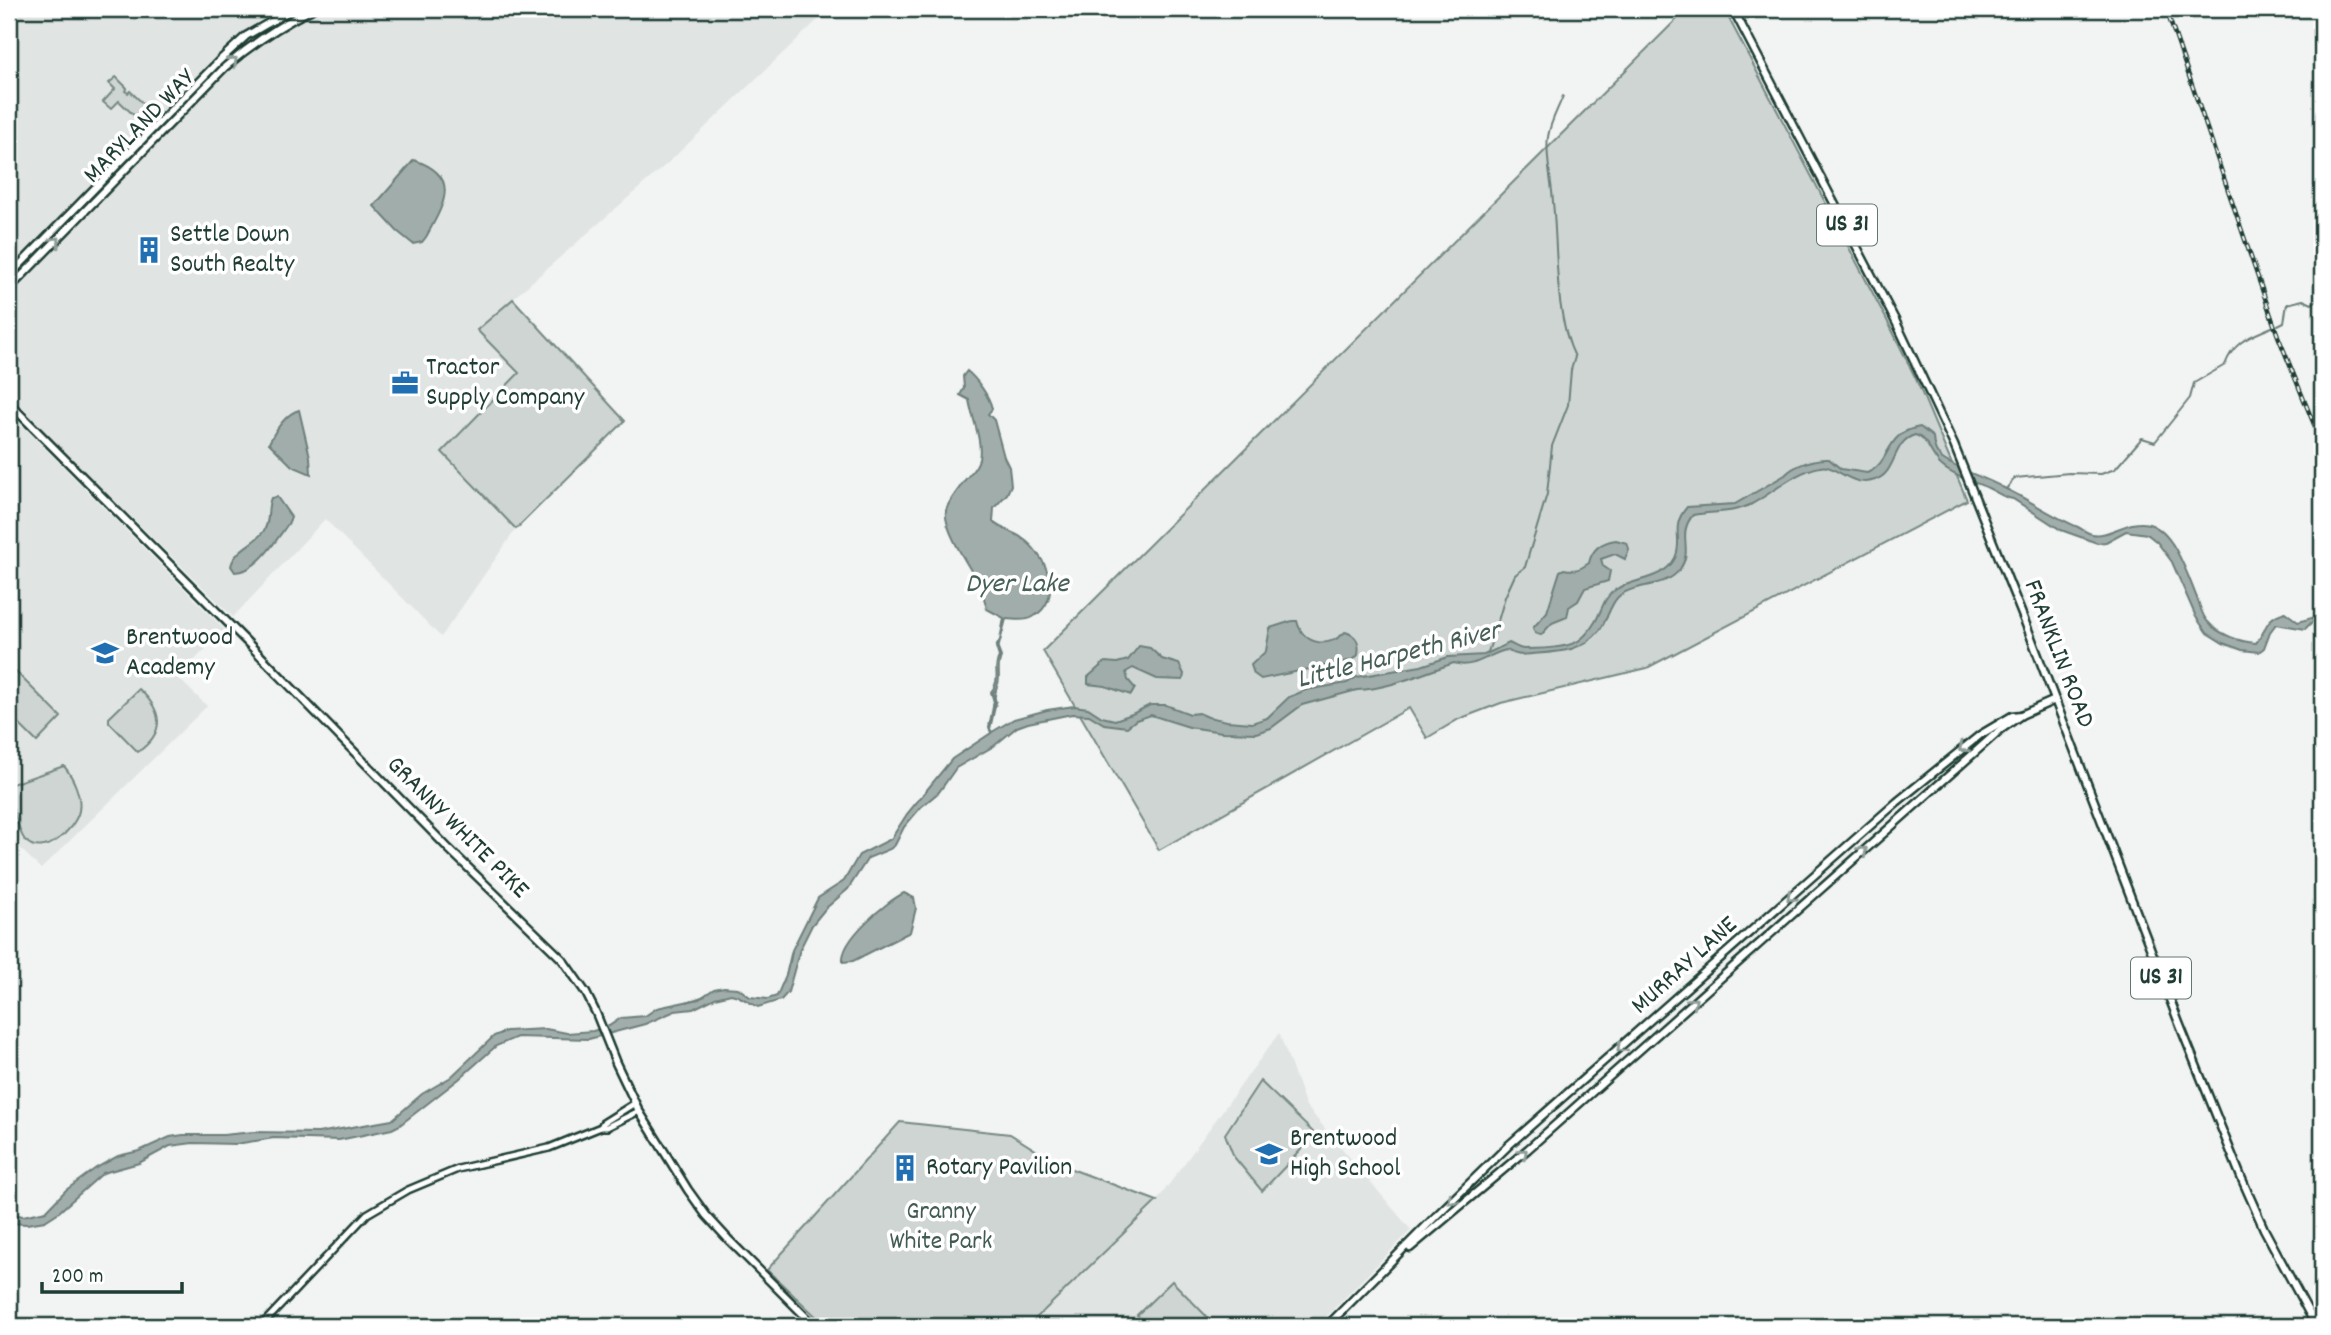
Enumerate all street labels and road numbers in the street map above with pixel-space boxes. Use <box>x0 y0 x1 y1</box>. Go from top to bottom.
street label: MARYLAND WAY <box>76 60 205 193</box>
road number: US 31 <box>1817 205 1877 246</box>
street label: FRANKLIN ROAD <box>2013 575 2103 733</box>
street label: GRANNY WHITE PIKE <box>377 748 537 908</box>
street label: MURRAY LANE <box>1623 908 1747 1024</box>
road number: US 31 <box>2131 958 2191 998</box>

